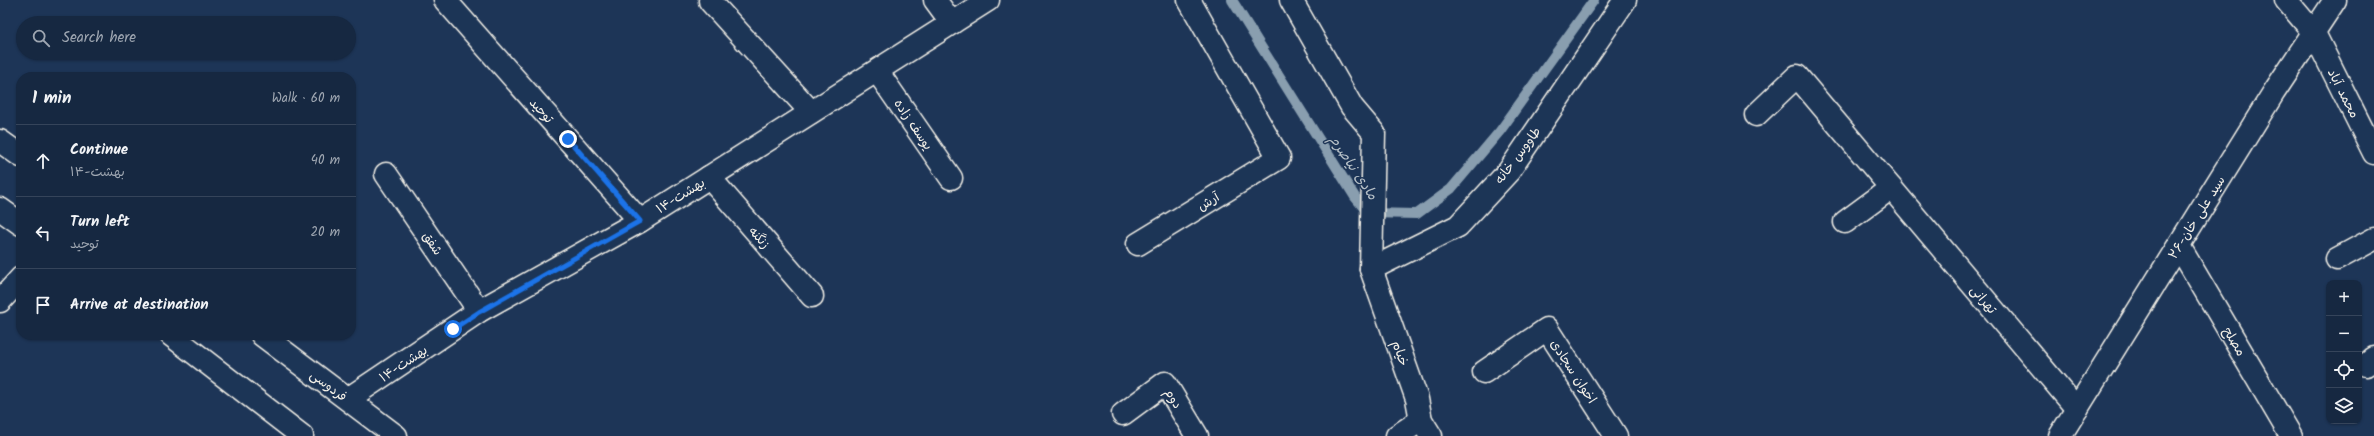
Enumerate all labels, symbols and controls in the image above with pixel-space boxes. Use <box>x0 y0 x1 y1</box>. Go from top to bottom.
search box <box>16 16 356 60</box>
text: Search here <box>62 26 136 50</box>
icon: search <box>30 27 52 49</box>
street label: محمد آباد <box>2321 65 2364 122</box>
text: 1 min <box>32 85 71 112</box>
text: Walk · 60 m <box>272 88 340 109</box>
street label: توحید <box>523 93 558 129</box>
street label: یوسف زاده <box>888 95 938 155</box>
street label: طاووس خانه <box>1490 123 1547 189</box>
route end <box>559 130 577 148</box>
water label: مادی نیاصرم <box>1323 130 1384 205</box>
text: Continue <box>70 138 128 162</box>
icon: ahead <box>32 150 54 172</box>
text: 40 m <box>311 150 340 171</box>
text: ۱۴-بهشت <box>70 162 125 183</box>
street label: ۲۶-سید علی خان <box>2163 172 2231 264</box>
street label: ۱۴-بهشت <box>652 173 710 220</box>
street label: آرش <box>1194 187 1225 217</box>
text: Turn left <box>70 210 130 234</box>
icon: left <box>32 222 54 244</box>
text: 20 m <box>310 222 340 243</box>
street label: زنگنه <box>743 222 775 254</box>
street label: شفق <box>416 228 447 260</box>
text: توحید <box>70 234 99 255</box>
map controls <box>2326 280 2362 424</box>
button: + <box>2326 280 2362 316</box>
street label: تهرانی <box>1964 281 2002 319</box>
text: Arrive at destination <box>70 293 209 317</box>
icon: arrive <box>32 294 54 316</box>
button: − <box>2326 316 2362 352</box>
route start <box>444 320 462 338</box>
street label: مصلح <box>2217 323 2251 361</box>
street label: اخوان سجادی <box>1544 335 1601 408</box>
street label: خیام <box>1385 338 1414 369</box>
street label: ۱۴-بهشت <box>375 340 432 388</box>
button: locate <box>2326 352 2362 388</box>
street label: فردوسی <box>305 365 351 407</box>
street label: دوم <box>1158 384 1187 413</box>
button: layers <box>2326 388 2362 424</box>

